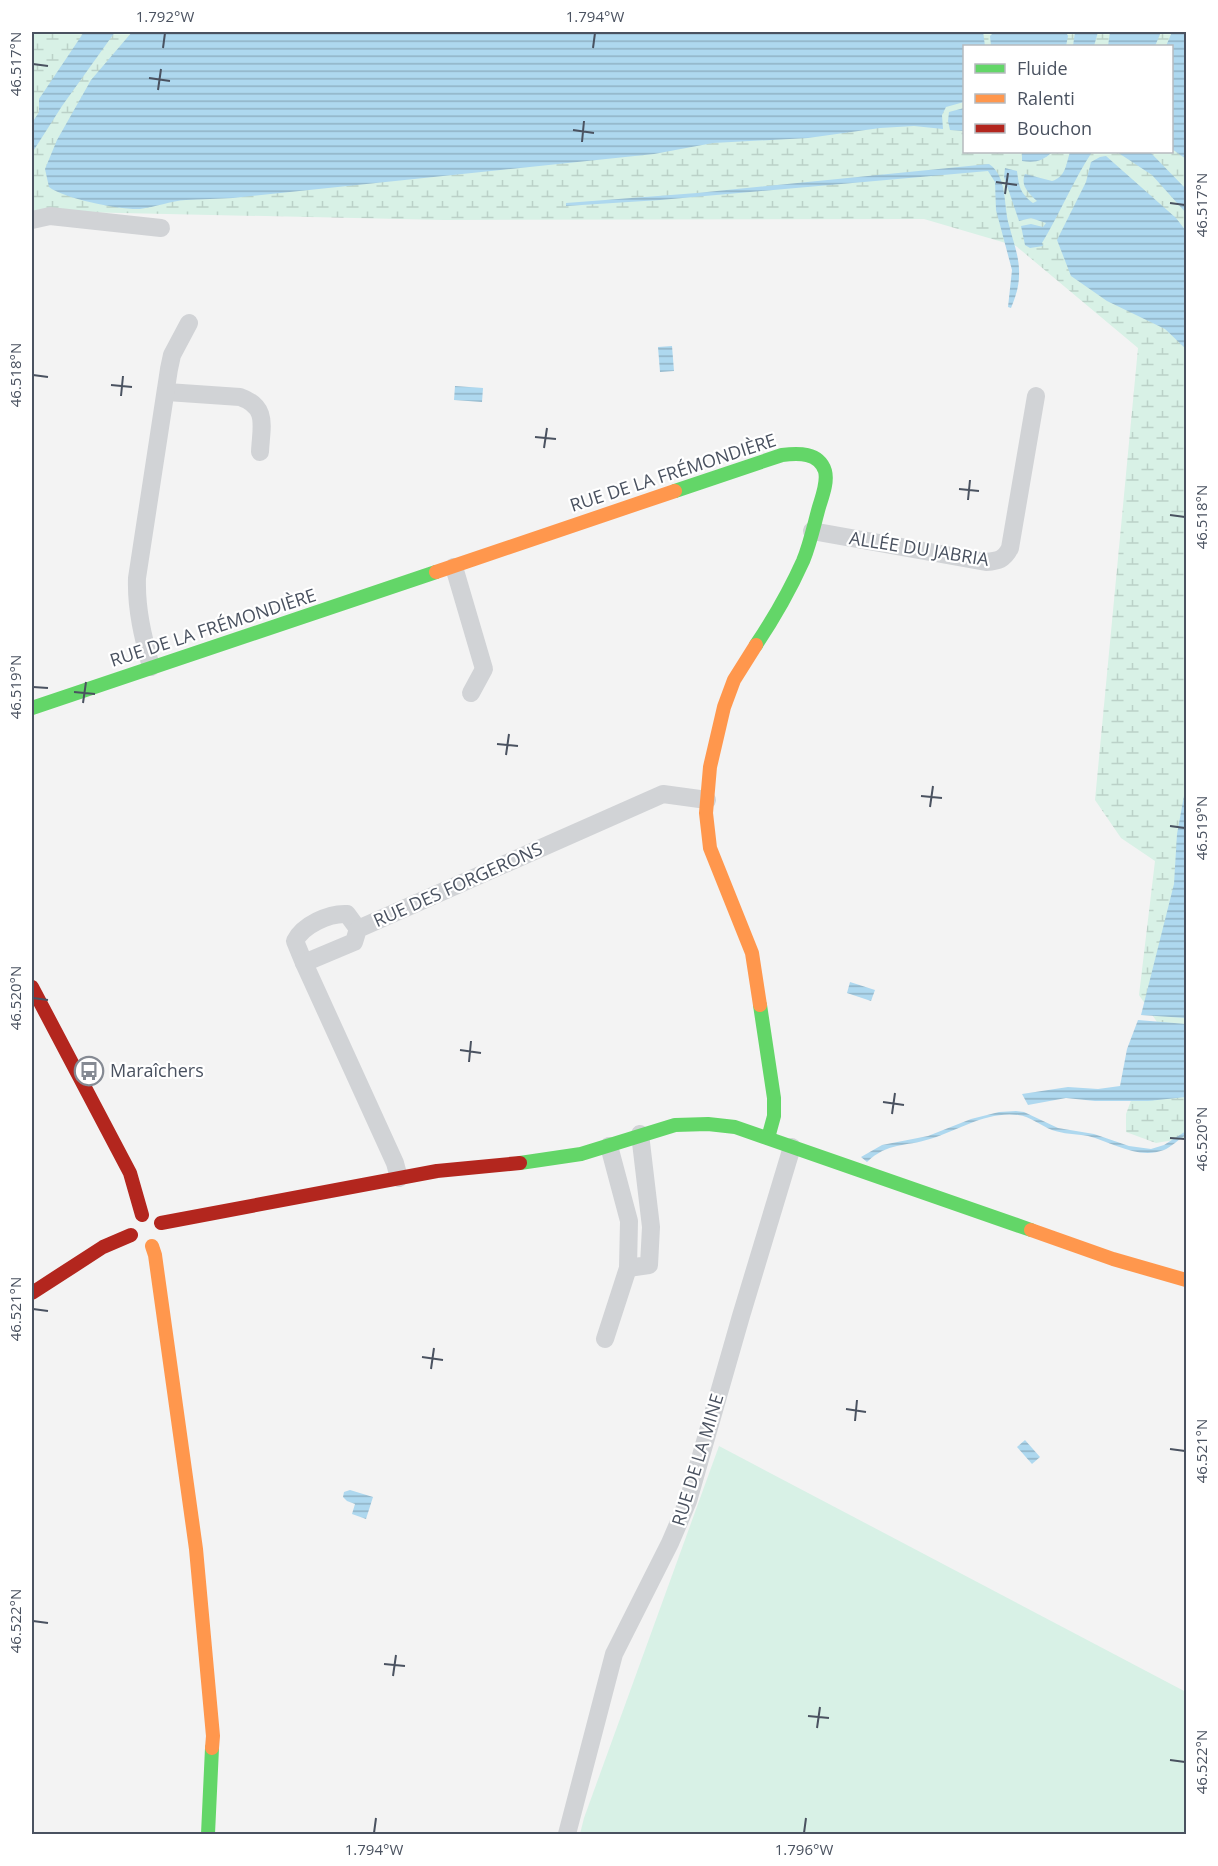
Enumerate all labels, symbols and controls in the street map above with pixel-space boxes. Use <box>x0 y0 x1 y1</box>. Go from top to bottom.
text: 1.792°W <box>136 6 194 26</box>
text: 1.794°W <box>566 6 624 26</box>
text: 46.517°N <box>5 32 25 96</box>
legend <box>963 45 1173 153</box>
text: Fluide <box>1017 56 1068 80</box>
text: Ralenti <box>1017 86 1075 110</box>
text: Bouchon <box>1017 116 1092 140</box>
text: 46.517°N <box>1191 173 1211 237</box>
text: 46.518°N <box>5 343 25 407</box>
street label: RUE DE LA FRÉMONDIÈRE <box>567 427 779 517</box>
text: 46.518°N <box>1191 485 1211 549</box>
street label: ALLÉE DU JABRIA <box>848 525 991 571</box>
street label: RUE DE LA FRÉMONDIÈRE <box>107 582 319 672</box>
text: 46.519°N <box>5 655 25 719</box>
text: 46.519°N <box>1191 796 1211 860</box>
street label: RUE DES FORGERONS <box>369 836 546 932</box>
text: 46.520°N <box>5 966 25 1030</box>
bus stop icon: Maraîchers <box>73 1055 105 1087</box>
place label: Maraîchers <box>110 1058 204 1082</box>
text: 46.520°N <box>1191 1107 1211 1171</box>
text: 46.521°N <box>5 1277 25 1341</box>
street label: RUE DE LA MINE <box>666 1391 729 1529</box>
text: 46.521°N <box>1191 1419 1211 1483</box>
text: 46.522°N <box>5 1589 25 1653</box>
text: 46.522°N <box>1191 1730 1211 1794</box>
text: 1.794°W <box>345 1839 403 1859</box>
text: 1.796°W <box>775 1839 833 1859</box>

